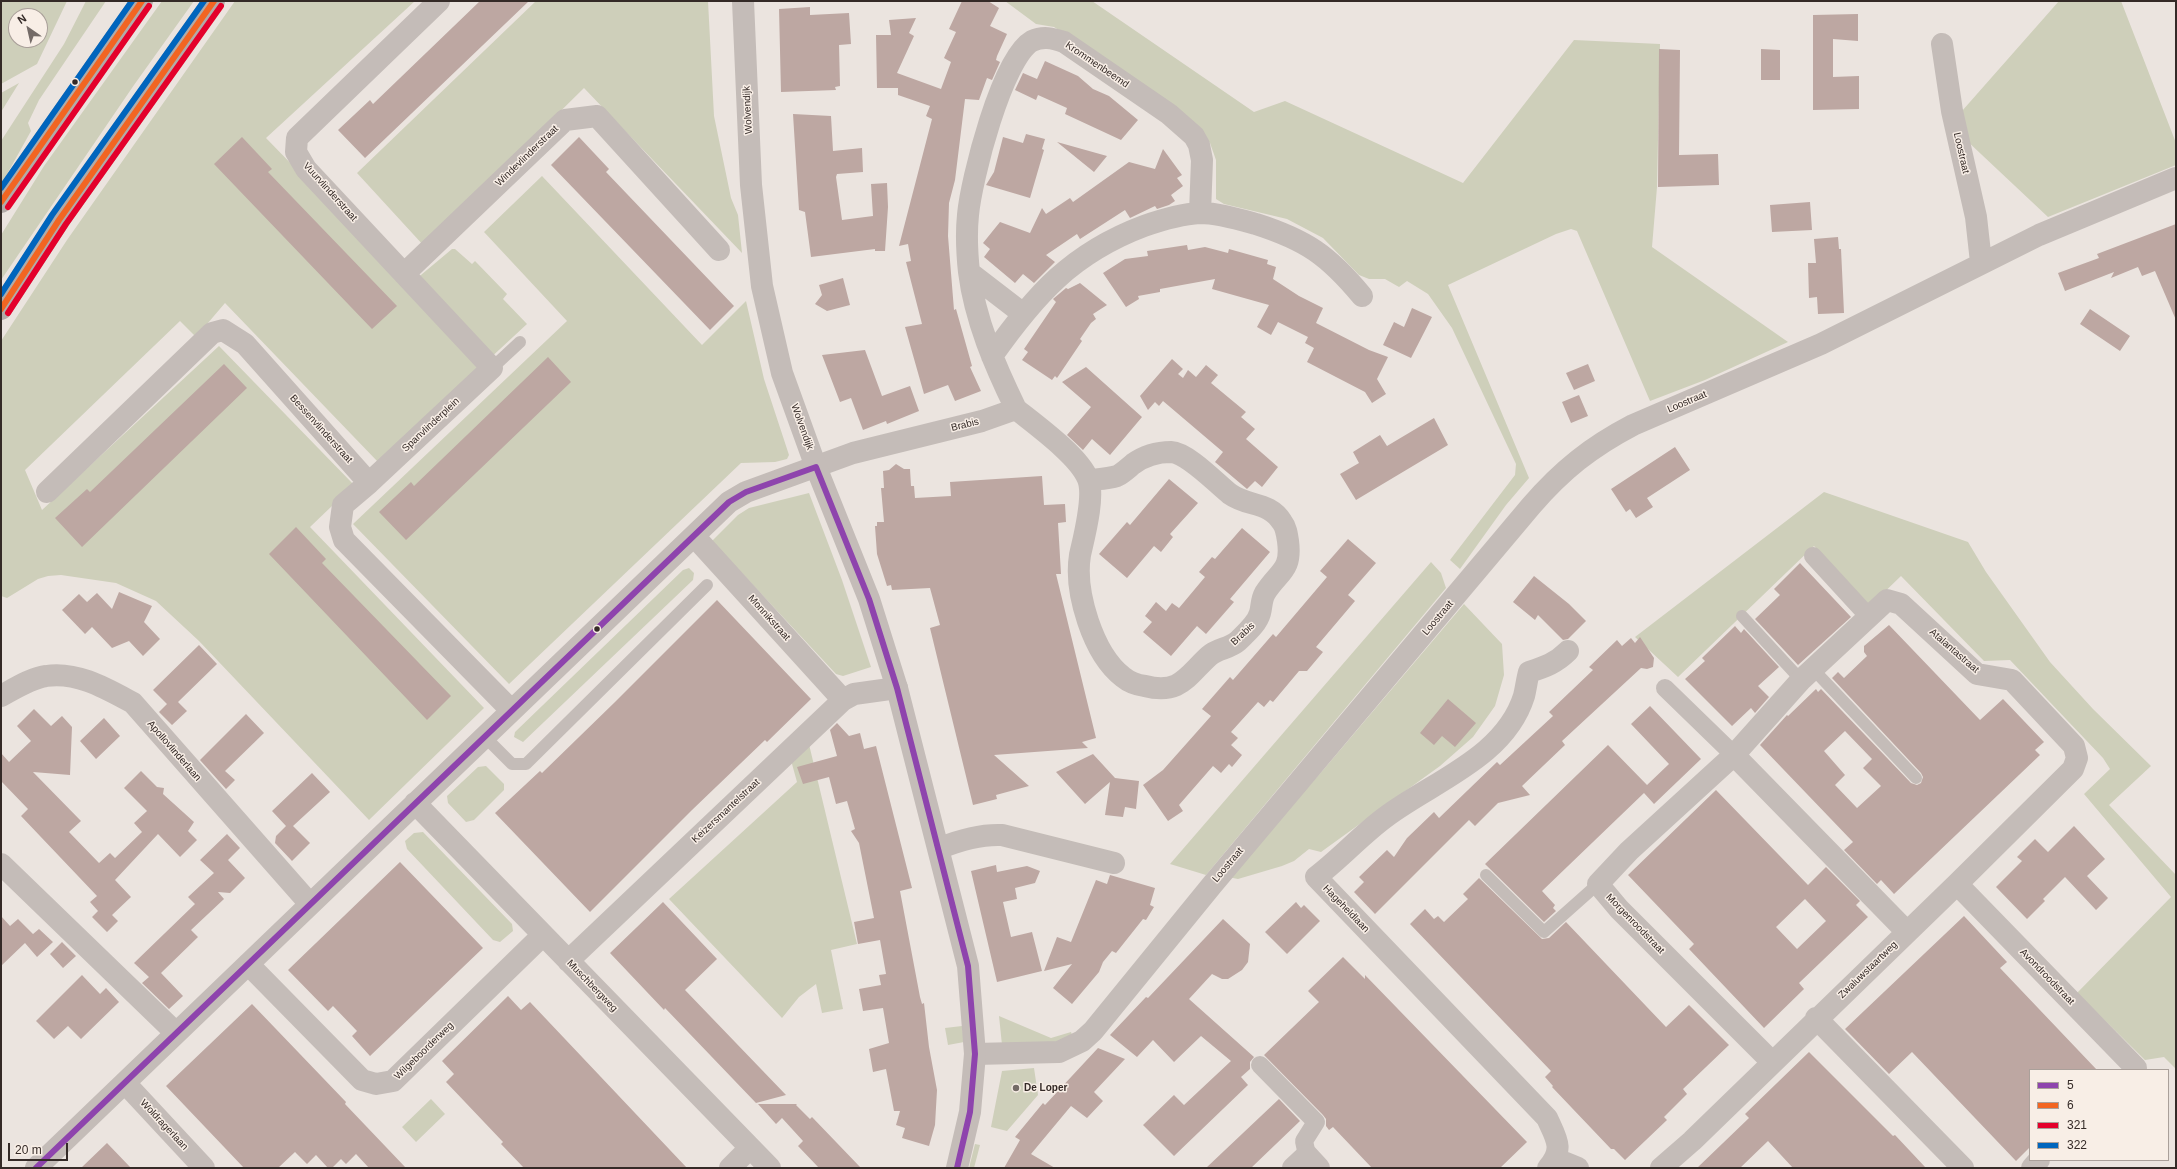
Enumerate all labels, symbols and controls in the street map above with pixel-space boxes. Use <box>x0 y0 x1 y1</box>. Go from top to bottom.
north arrow <box>8 8 48 48</box>
text: N <box>15 12 28 26</box>
street label: Krommenbeemd <box>1063 39 1131 91</box>
unlabelled marker <box>70 77 80 87</box>
street label: Wolvendijk <box>741 86 755 134</box>
street label: Windevlinderstraat <box>493 123 561 189</box>
street label: Loostraat <box>1950 131 1972 175</box>
street label: Vuurvlinderstraat <box>300 160 360 224</box>
street label: Loostraat <box>1665 388 1709 416</box>
street label: Bessenvlinderstraat <box>287 392 355 466</box>
street label: Spanvlinderplein <box>400 395 462 455</box>
street label: Wolvendijk <box>788 402 816 452</box>
street label: Brabis <box>950 416 980 434</box>
street label: Monnikstraat <box>745 593 793 643</box>
street label: Loostraat <box>1420 598 1456 638</box>
street label: Brabis <box>1229 620 1257 648</box>
unlabelled marker <box>592 624 602 634</box>
street label: Atalantastraat <box>1927 626 1981 676</box>
street label: Apollovlinderlaan <box>144 718 204 784</box>
street label: Keizersmantelstraat <box>690 776 762 846</box>
street label: Loostraat <box>1210 845 1246 885</box>
street label: Hageheldlaan <box>1320 883 1372 935</box>
street label: Morgenroodstraat <box>1603 891 1667 957</box>
street label: Zwaluwstaartweg <box>1836 939 1900 1001</box>
street label: Avondroodstraat <box>2017 947 2077 1007</box>
street label: Muschbergweg <box>564 957 620 1015</box>
street label: Wilgeboorderweg <box>392 1020 456 1082</box>
legend <box>2029 1069 2169 1161</box>
text: 5 <box>2067 1078 2074 1092</box>
place label: De Loper <box>1024 1082 1067 1094</box>
marker: De Loper <box>1011 1083 1021 1093</box>
street label: Woldragerlaan <box>137 1097 191 1153</box>
text: 6 <box>2067 1098 2074 1112</box>
text: 321 <box>2067 1118 2087 1132</box>
scale bar <box>10 1135 70 1161</box>
text: 322 <box>2067 1138 2087 1152</box>
text: 20 m <box>15 1143 42 1157</box>

